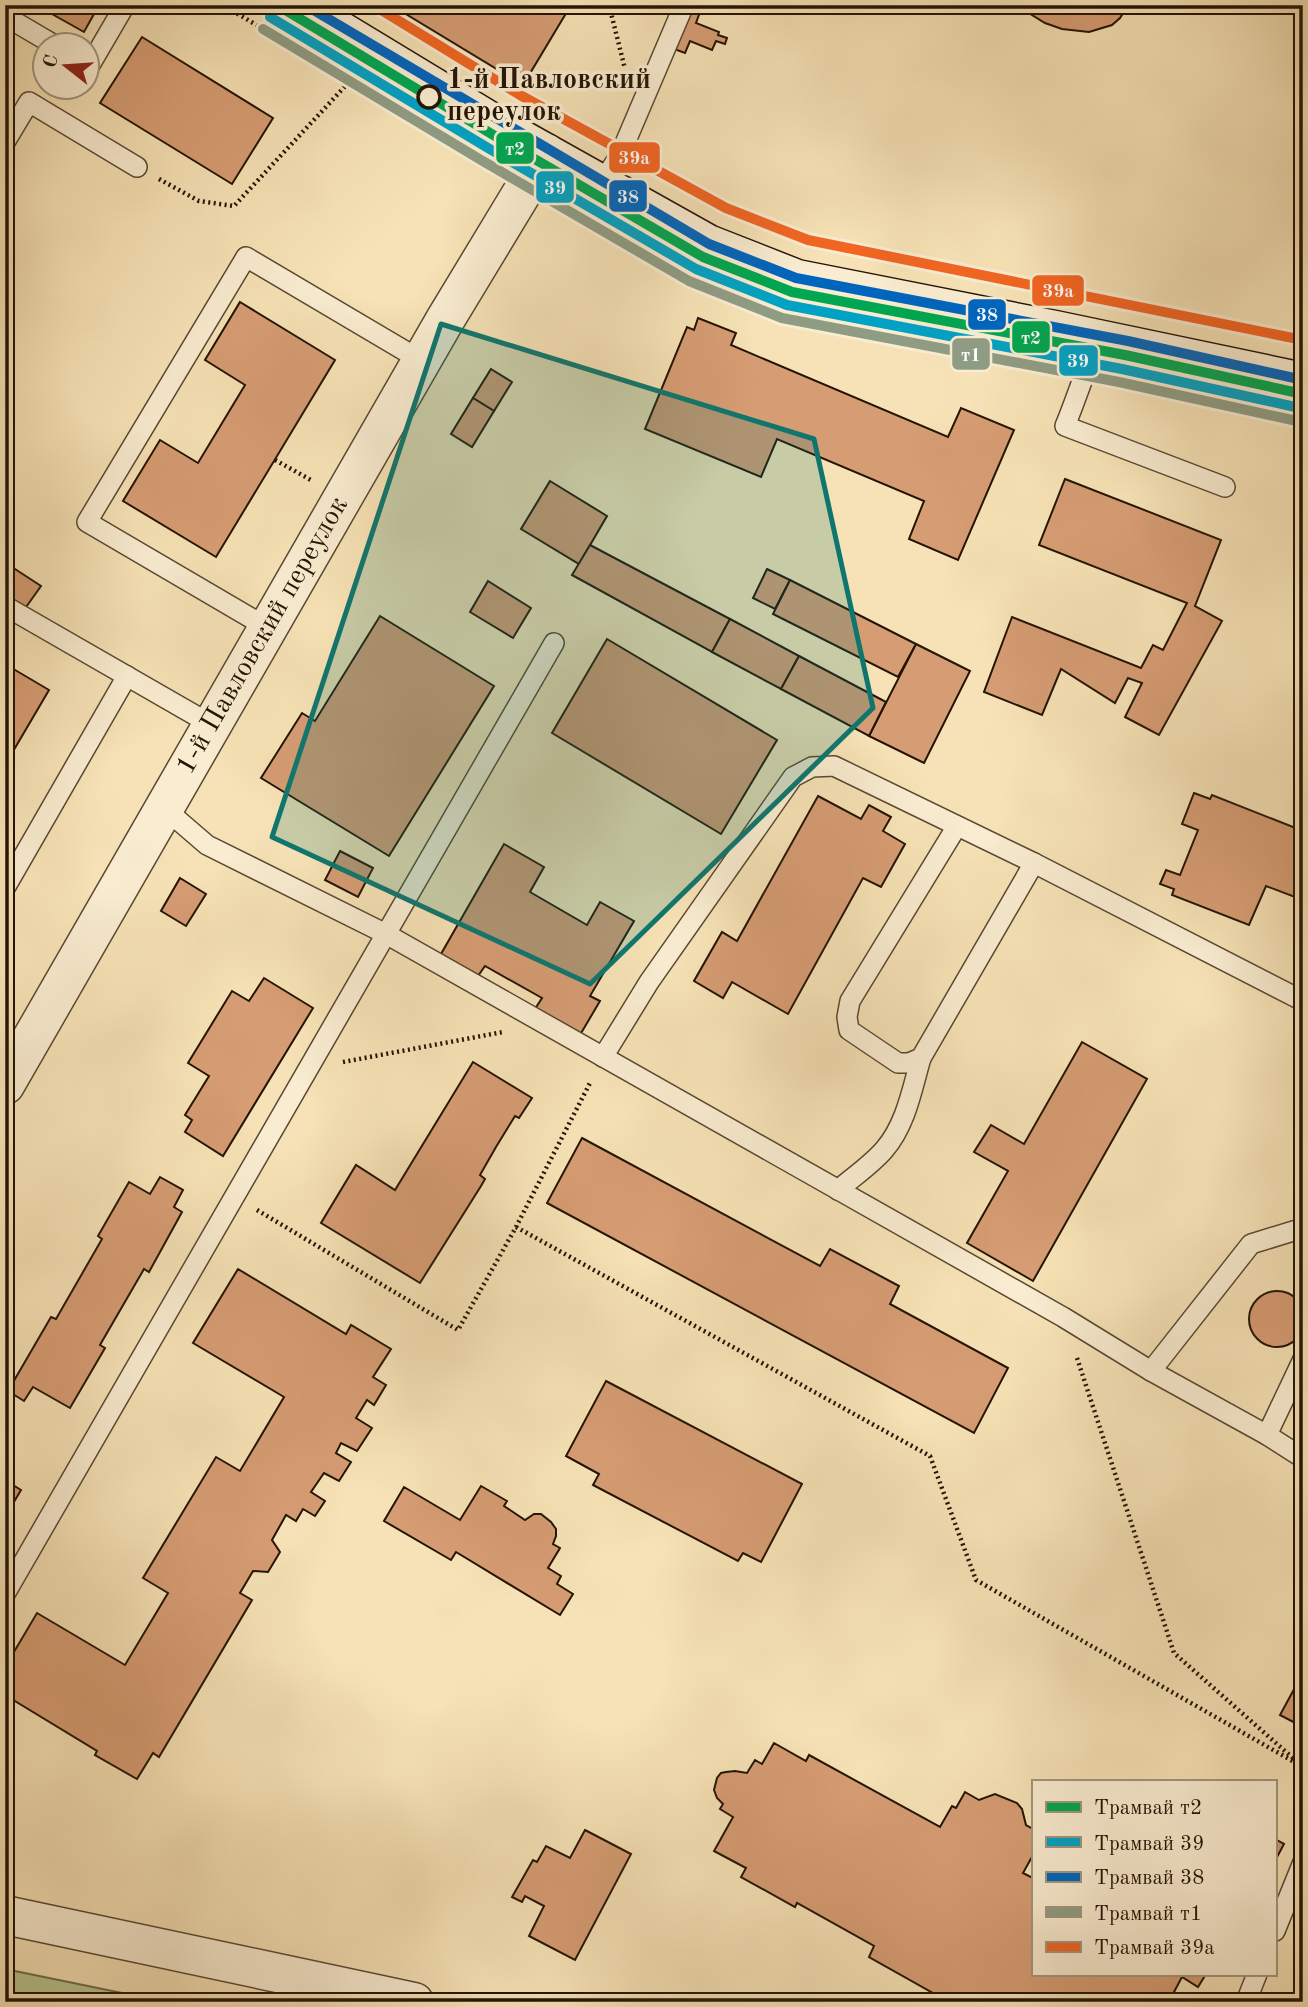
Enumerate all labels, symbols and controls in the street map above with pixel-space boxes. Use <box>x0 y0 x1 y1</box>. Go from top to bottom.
north arrow <box>32 32 102 102</box>
text: С <box>41 53 63 71</box>
place label: 1-й Павловский переулок <box>447 67 651 127</box>
marker: 1-й Павловский переулок <box>417 85 441 109</box>
line badge: т2 <box>495 131 535 165</box>
text: т2 <box>505 141 525 160</box>
line badge: 39а <box>608 141 661 174</box>
text: 39а <box>618 150 650 169</box>
line badge: 39 <box>535 170 575 204</box>
line badge: 38 <box>608 179 648 213</box>
text: 39 <box>544 180 566 199</box>
text: 38 <box>617 189 639 208</box>
line badge: 39а <box>1031 274 1085 307</box>
text: 39а <box>1042 283 1074 302</box>
line badge: 38 <box>967 298 1007 331</box>
text: 38 <box>976 307 998 326</box>
line badge: т2 <box>1011 320 1051 354</box>
text: т2 <box>1021 330 1041 349</box>
line badge: т1 <box>951 337 991 371</box>
line badge: 39 <box>1058 344 1099 377</box>
text: т1 <box>961 347 981 366</box>
text: 39 <box>1067 353 1089 372</box>
street label: 1-й Павловский переулок <box>172 492 354 780</box>
legend <box>1032 1780 1276 1976</box>
text: Трамвай т2 <box>1094 1798 1202 1819</box>
text: Трамвай 39 <box>1094 1834 1204 1855</box>
text: Трамвай 38 <box>1094 1868 1204 1889</box>
text: Трамвай т1 <box>1094 1904 1202 1925</box>
text: Трамвай 39а <box>1094 1938 1215 1959</box>

